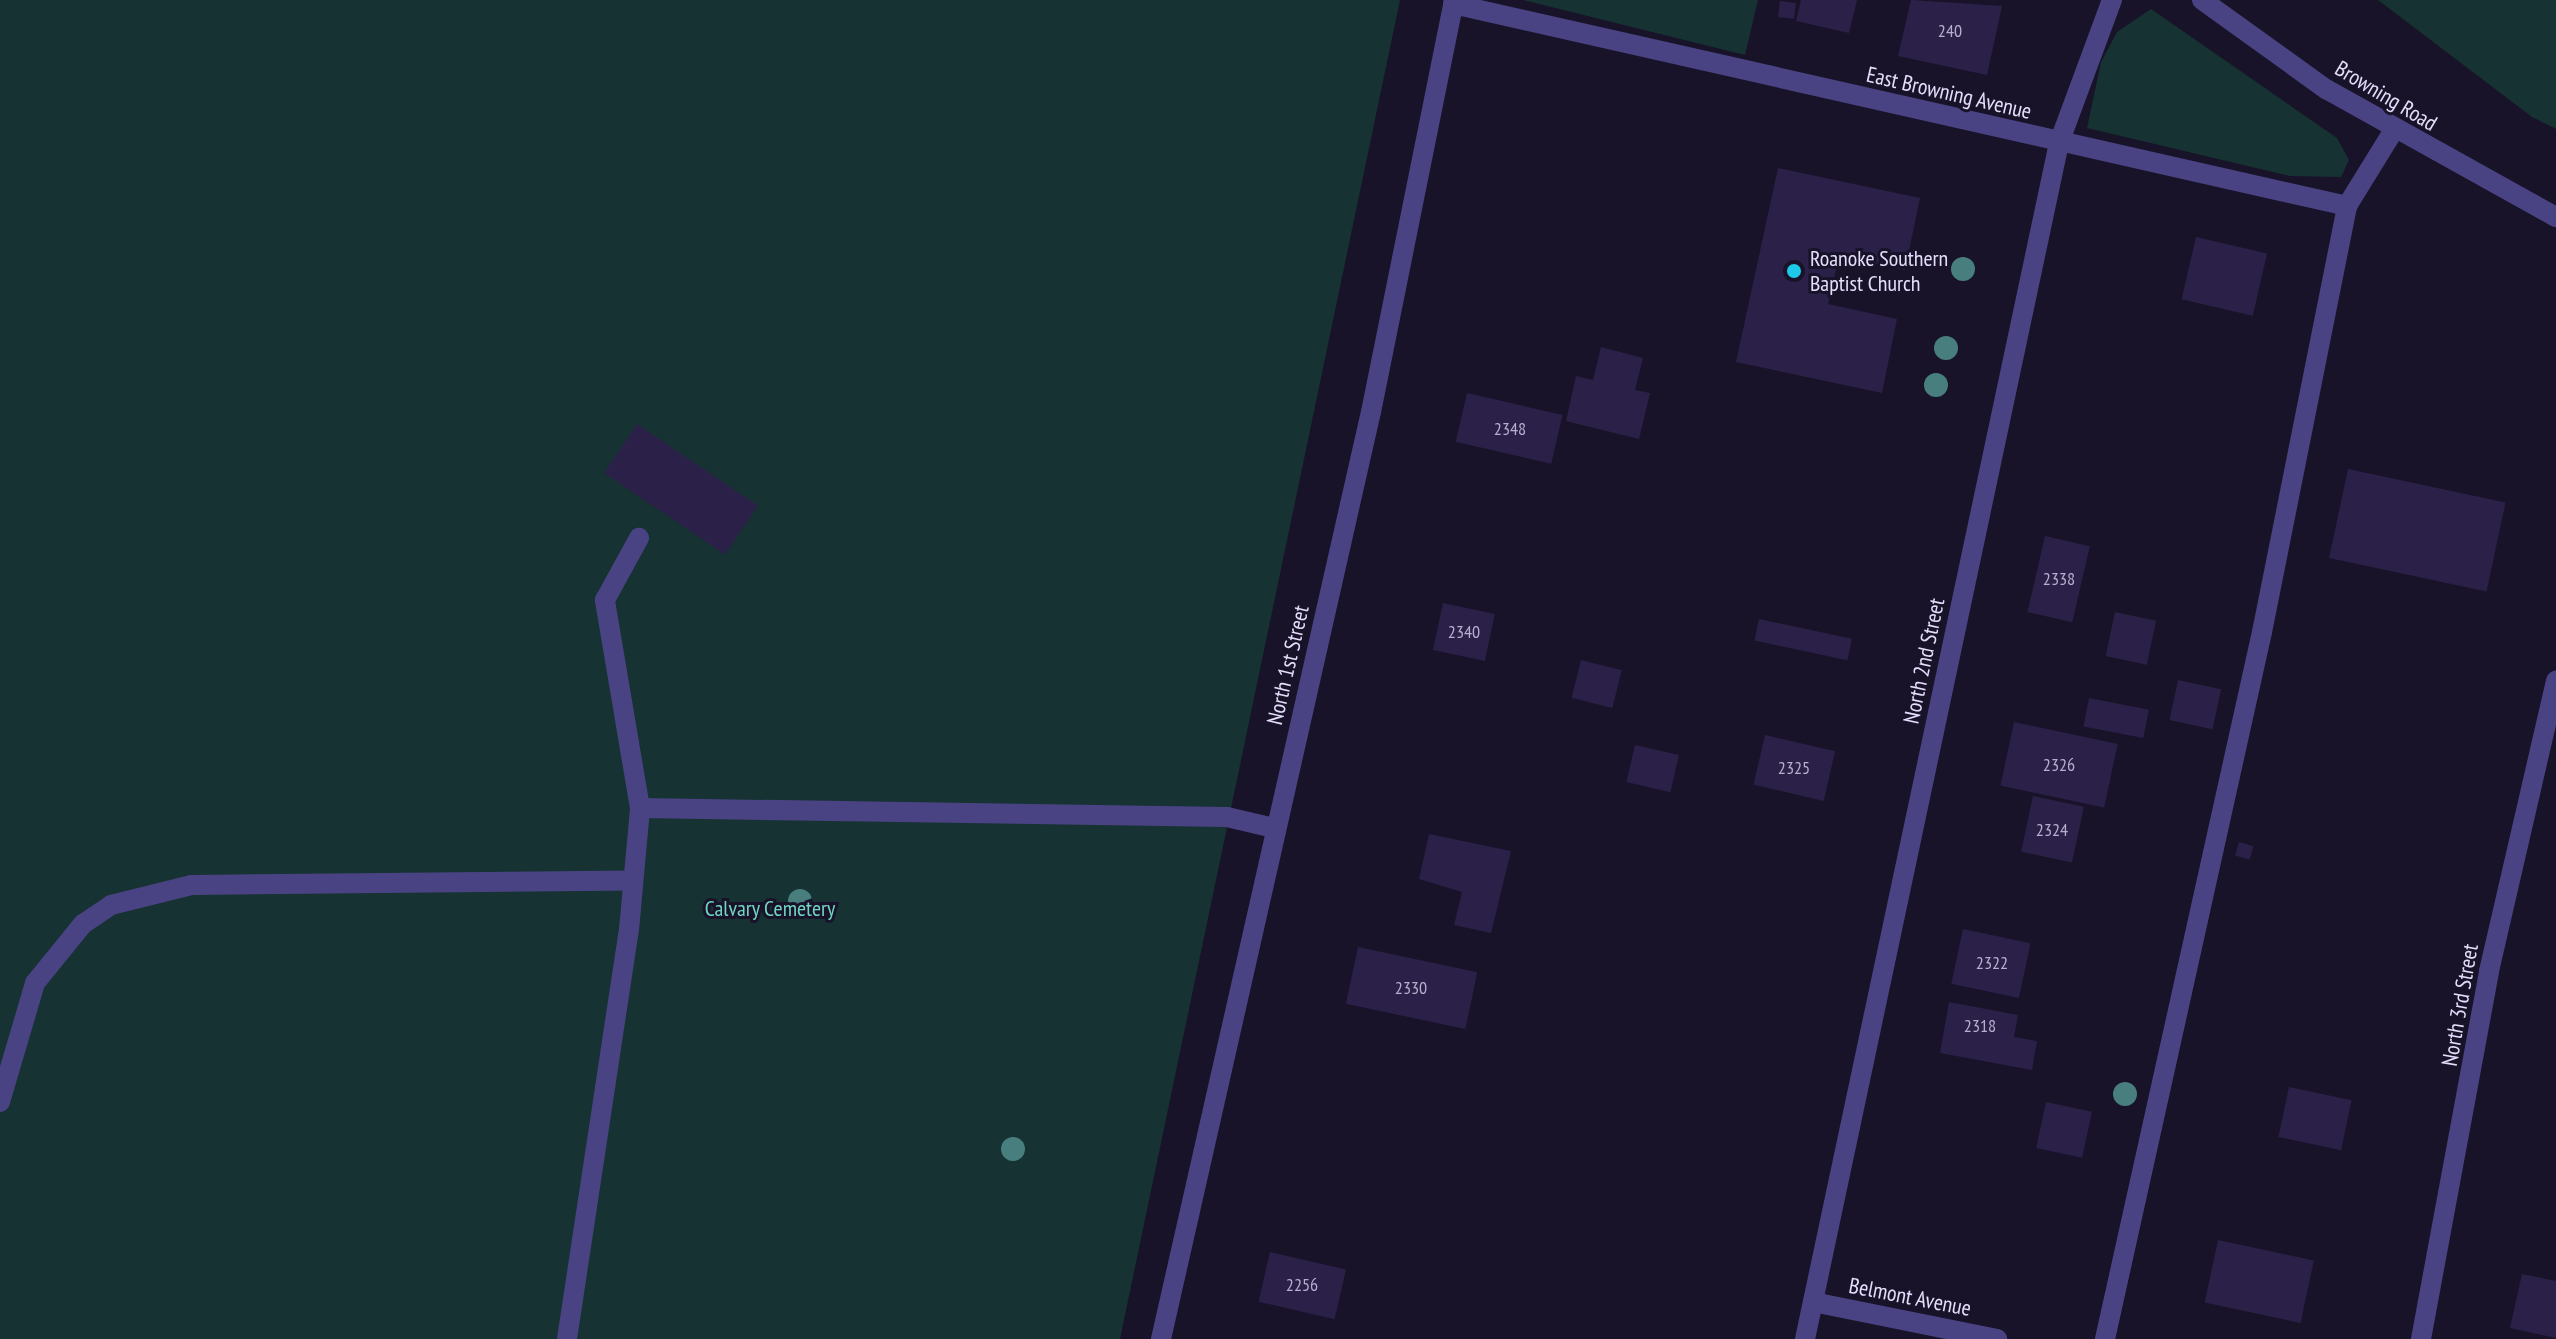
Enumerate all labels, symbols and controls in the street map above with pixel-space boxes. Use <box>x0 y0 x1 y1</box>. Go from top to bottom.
house number: 240 <box>1938 20 1962 42</box>
street label: Browning Road <box>2330 55 2442 137</box>
street label: East Browning Avenue <box>1864 61 2034 125</box>
place label: Roanoke Southern Baptist Church <box>1810 245 1948 296</box>
marker: Roanoke Southern Baptist Church <box>1785 262 1803 280</box>
house number: 2348 <box>1494 418 1526 440</box>
house number: 2338 <box>2043 568 2075 590</box>
street label: North 2nd Street <box>1898 596 1950 726</box>
street label: North 1st Street <box>1261 603 1315 727</box>
house number: 2340 <box>1448 621 1480 643</box>
house number: 2326 <box>2043 754 2075 776</box>
house number: 2325 <box>1778 757 1810 779</box>
house number: 2324 <box>2036 819 2068 841</box>
park label: Calvary Cemetery <box>704 896 836 922</box>
street label: North 3rd Street <box>2436 942 2484 1068</box>
house number: 2322 <box>1976 952 2008 974</box>
house number: 2330 <box>1395 977 1427 999</box>
house number: 2318 <box>1964 1015 1996 1037</box>
street label: Belmont Avenue <box>1846 1272 1974 1322</box>
house number: 2256 <box>1286 1274 1318 1296</box>

